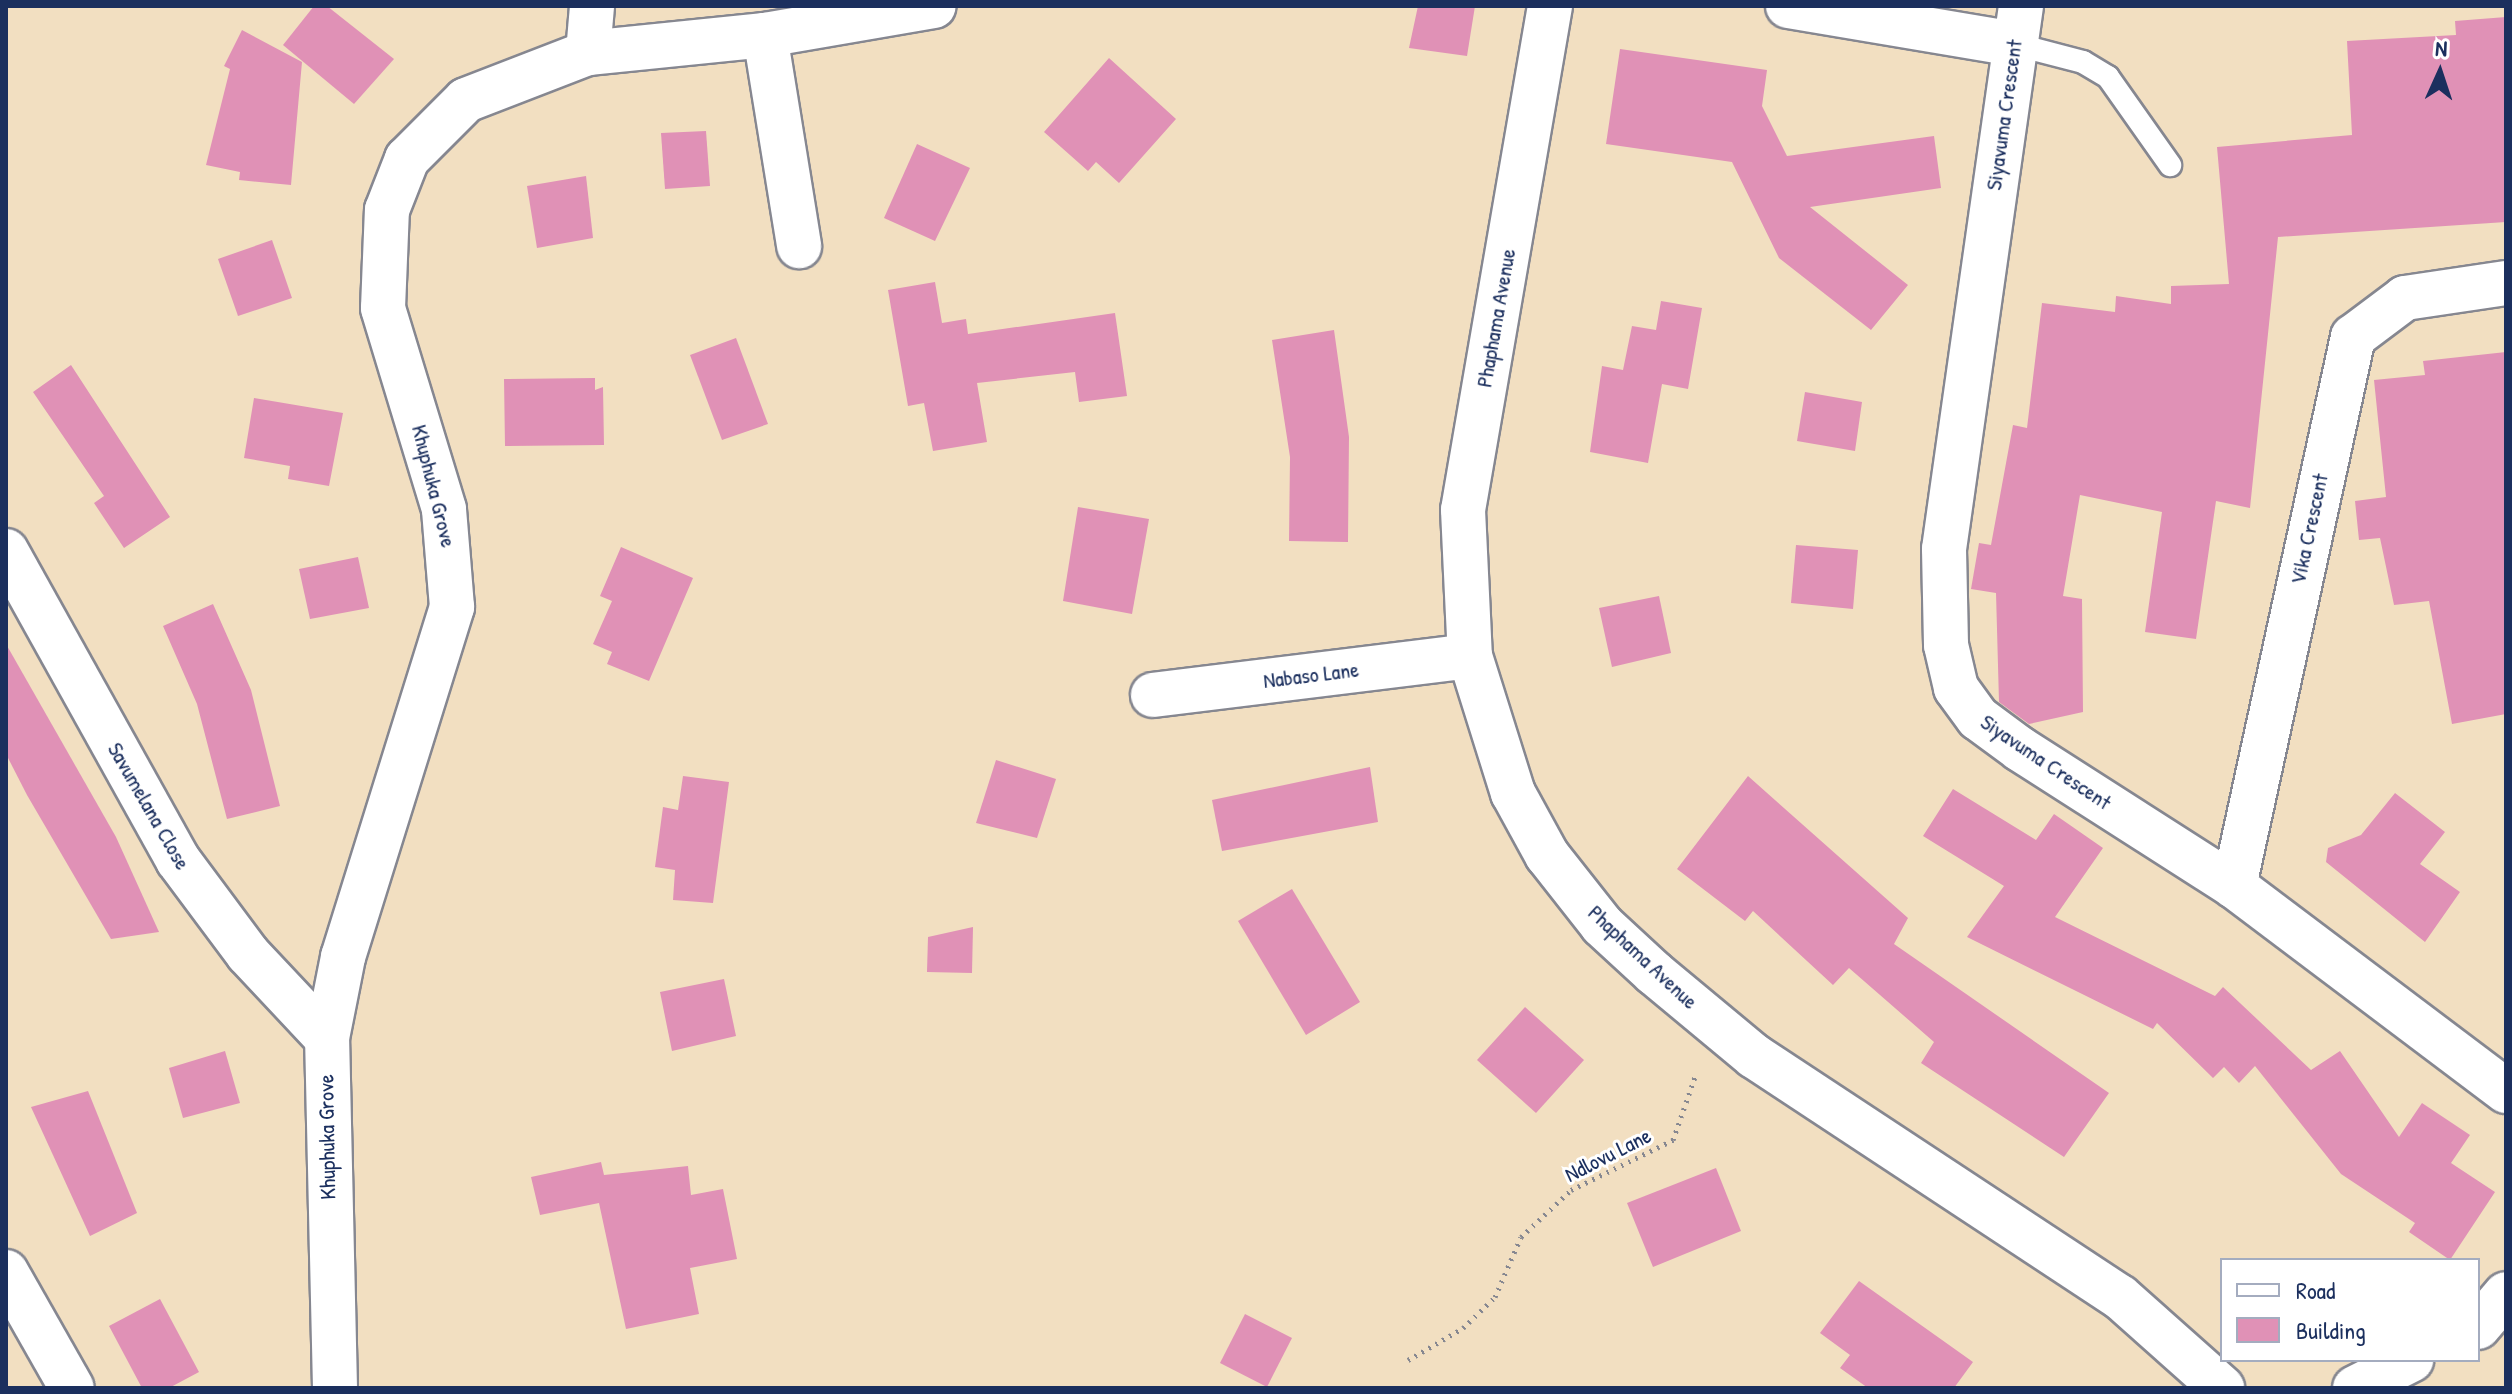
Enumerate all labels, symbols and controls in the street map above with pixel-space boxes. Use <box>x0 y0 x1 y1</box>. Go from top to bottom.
north arrow <box>2400 32 2480 112</box>
text: N <box>2435 33 2448 63</box>
street label: Siyavuma Crescent <box>1980 38 2028 192</box>
street label: Phaphama Avenue <box>1471 247 1521 389</box>
street label: Khuphuka Grove <box>406 422 462 550</box>
street label: Vika Crescent <box>2284 471 2334 587</box>
street label: Nabaso Lane <box>1262 656 1360 694</box>
street label: Siyavuma Crescent <box>1976 709 2116 815</box>
street label: Savumelana Close <box>102 738 196 874</box>
street label: Phaphama Avenue <box>1583 900 1703 1014</box>
street label: Khuphuka Grove <box>313 1074 341 1200</box>
street label: Ndlovu Lane <box>1560 1122 1656 1188</box>
legend <box>2220 1258 2480 1362</box>
text: Road <box>2296 1274 2335 1306</box>
text: Building <box>2296 1314 2366 1346</box>

